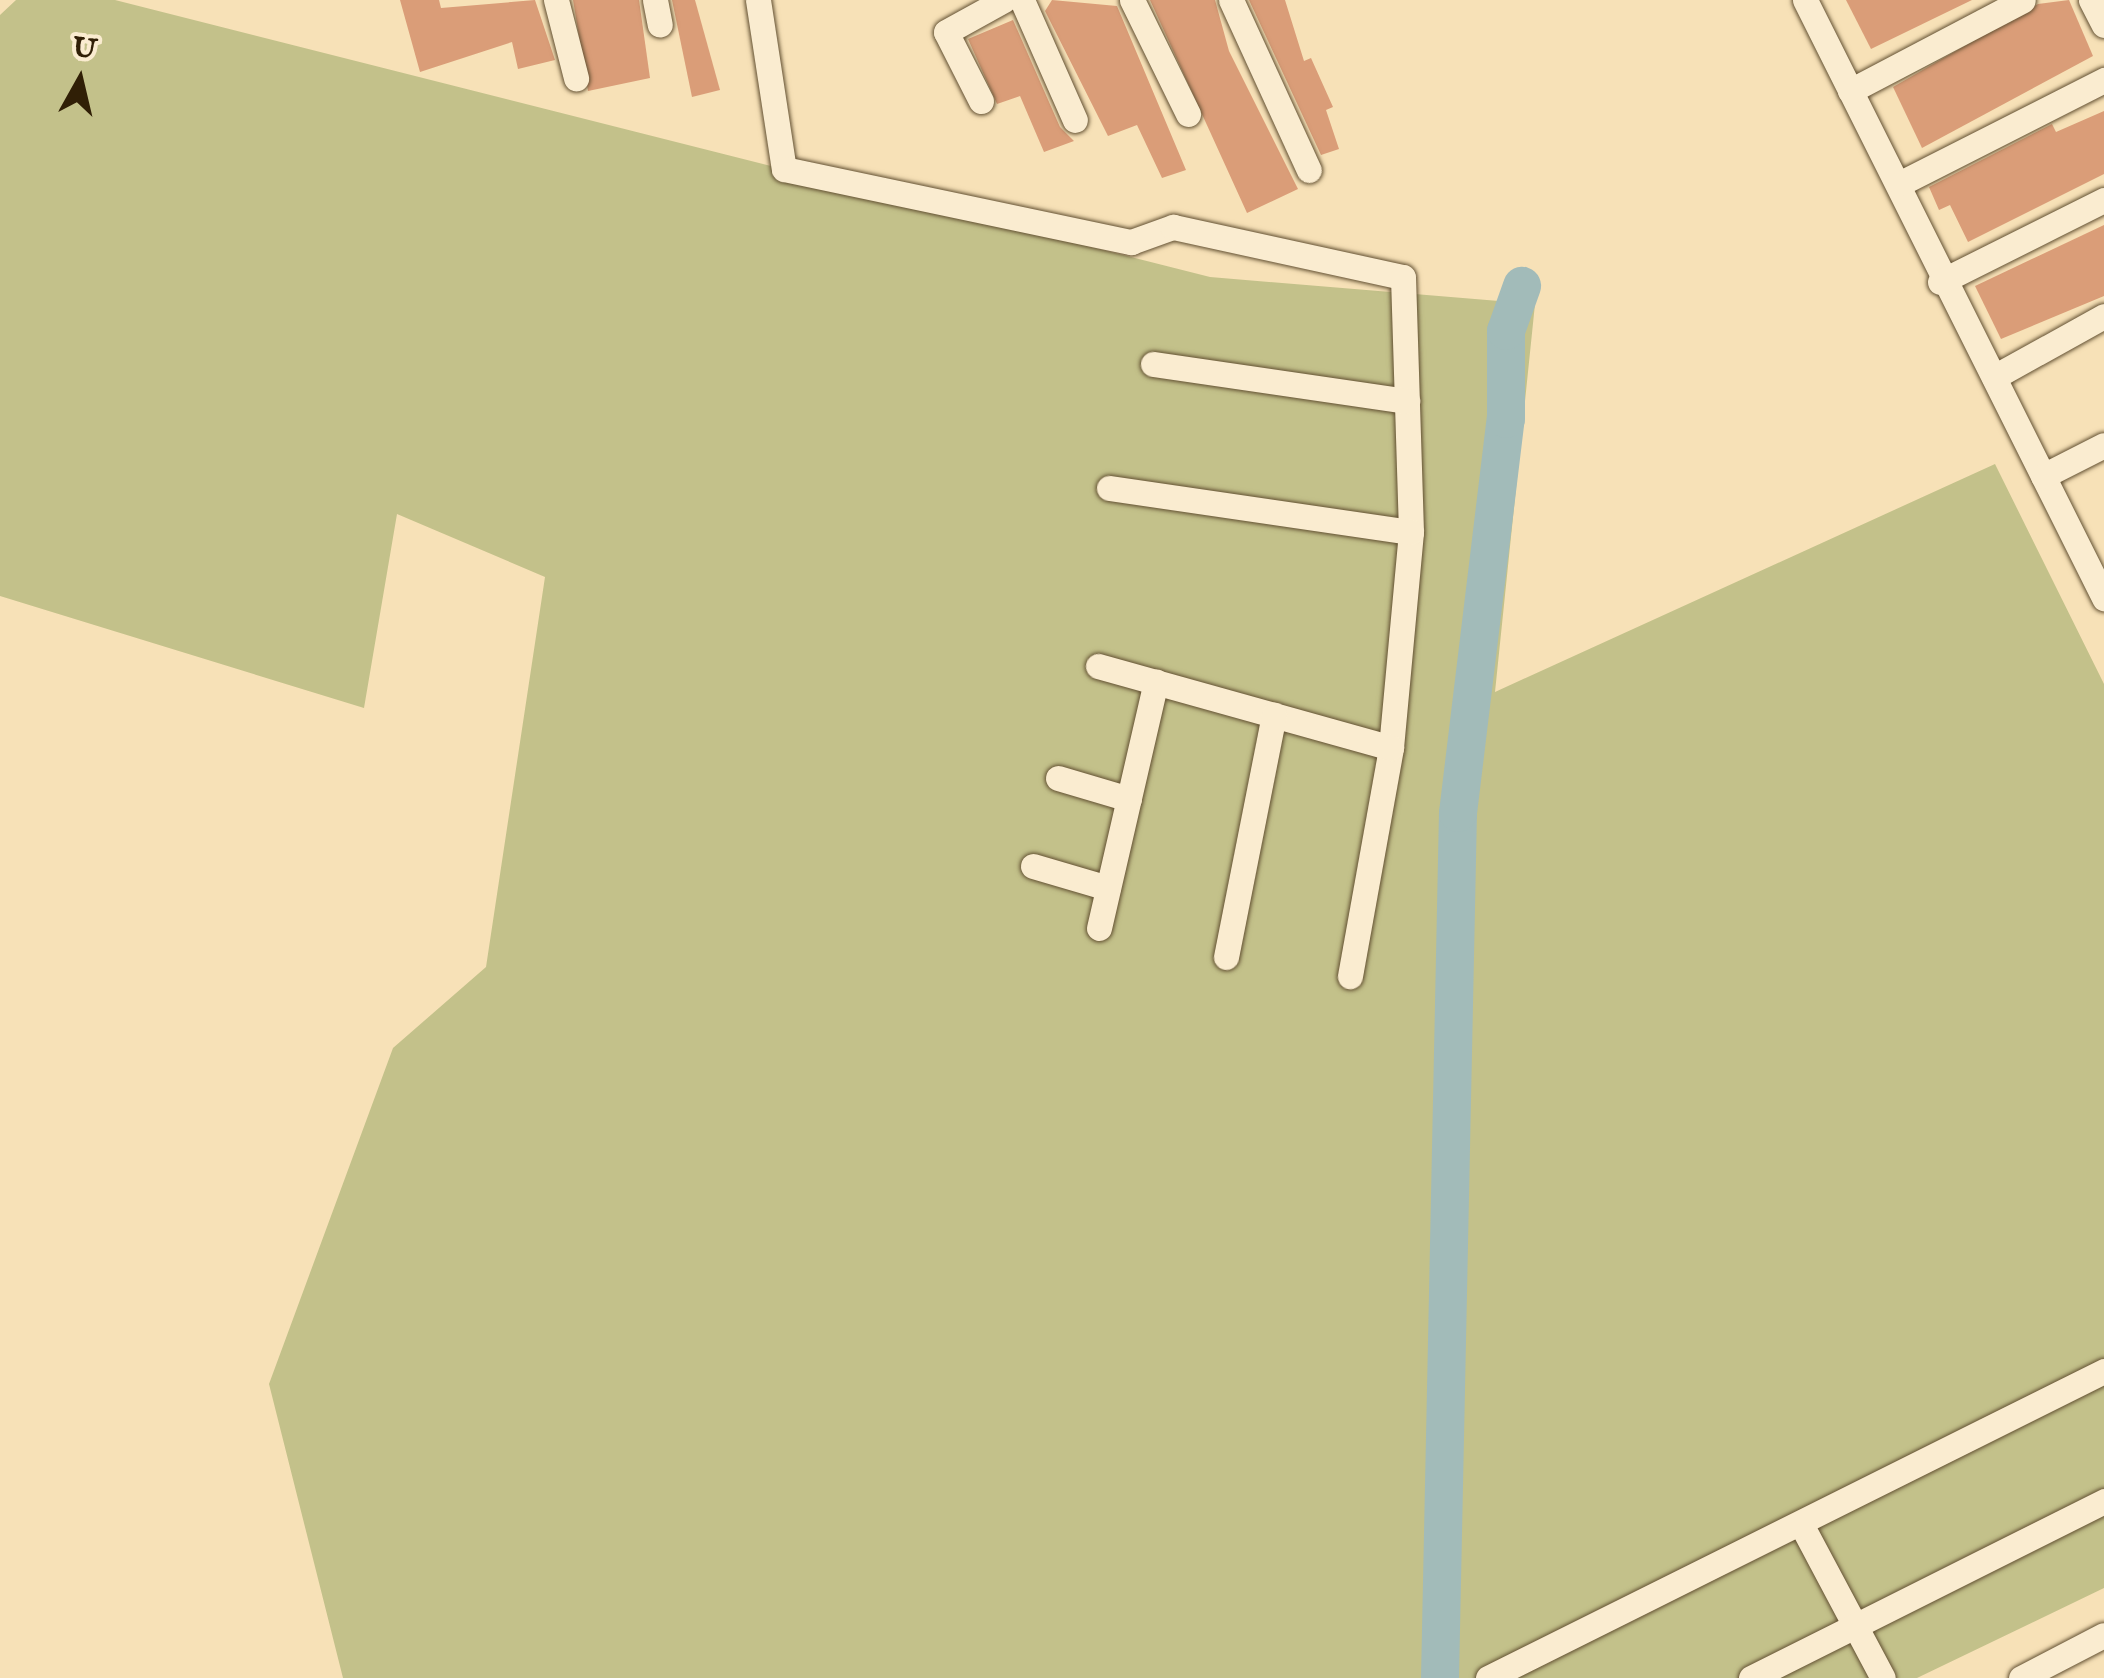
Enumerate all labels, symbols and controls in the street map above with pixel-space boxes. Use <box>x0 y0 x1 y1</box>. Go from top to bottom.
north arrow <box>30 30 130 130</box>
text: U <box>70 31 98 69</box>

